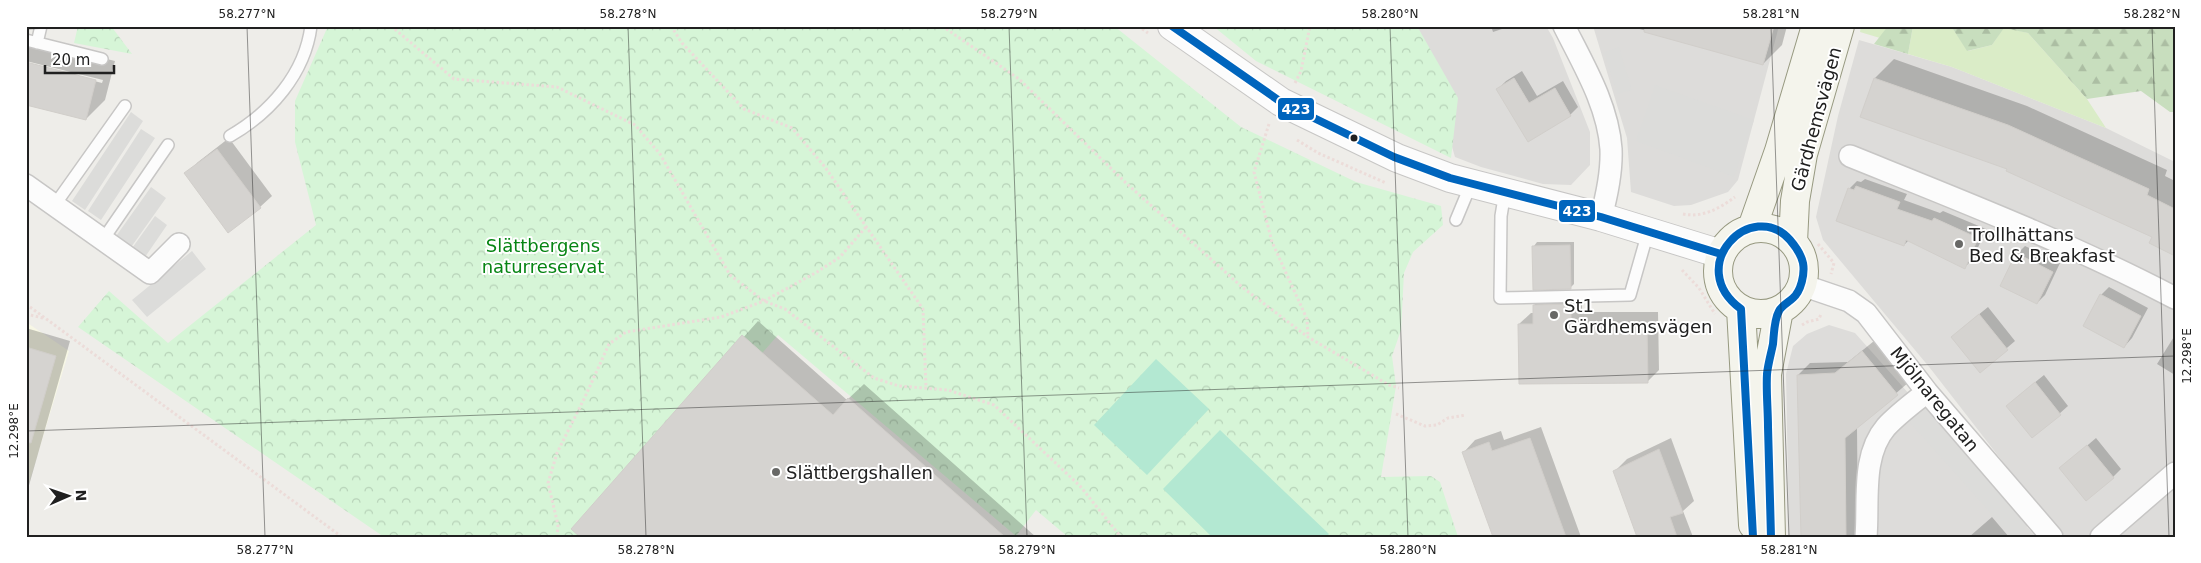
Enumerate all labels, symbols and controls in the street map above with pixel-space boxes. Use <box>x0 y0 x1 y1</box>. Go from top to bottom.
text: 58.277°N <box>219 7 275 21</box>
text: 58.278°N <box>600 7 656 21</box>
text: 58.279°N <box>981 7 1037 21</box>
text: 58.280°N <box>1362 7 1418 21</box>
text: 58.281°N <box>1743 7 1799 21</box>
text: 58.282°N <box>2124 7 2180 21</box>
scale bar <box>45 42 114 74</box>
street label: Gärdhemsvägen <box>1787 45 1845 193</box>
text: 20 m <box>52 51 90 69</box>
line badge: 423 <box>1277 97 1315 121</box>
text: 423 <box>1281 101 1311 117</box>
unlabelled marker <box>1349 133 1359 143</box>
line badge: 423 <box>1558 199 1596 223</box>
text: 423 <box>1562 203 1592 219</box>
place label: Trollhättans Bed & Breakfast <box>1968 224 2115 266</box>
park label: Slättbergens naturreservat <box>482 235 604 277</box>
marker: Trollhättans Bed & Breakfast <box>1953 238 1965 250</box>
place label: St1 Gärdhemsvägen <box>1564 295 1712 337</box>
marker: St1 Gärdhemsvägen <box>1548 309 1560 321</box>
text: 12.298°E <box>2180 328 2194 384</box>
street label: Mjölnaregatan <box>1886 342 1984 456</box>
text: 12.298°E <box>7 403 21 459</box>
place label: Slättbergshallen <box>786 462 933 483</box>
marker: Slättbergshallen <box>770 466 782 478</box>
north arrow <box>42 470 92 520</box>
text: N <box>73 489 89 502</box>
text: 58.277°N <box>237 543 293 557</box>
text: 58.278°N <box>618 543 674 557</box>
text: 58.279°N <box>999 543 1055 557</box>
text: 58.280°N <box>1380 543 1436 557</box>
text: 58.281°N <box>1761 543 1817 557</box>

